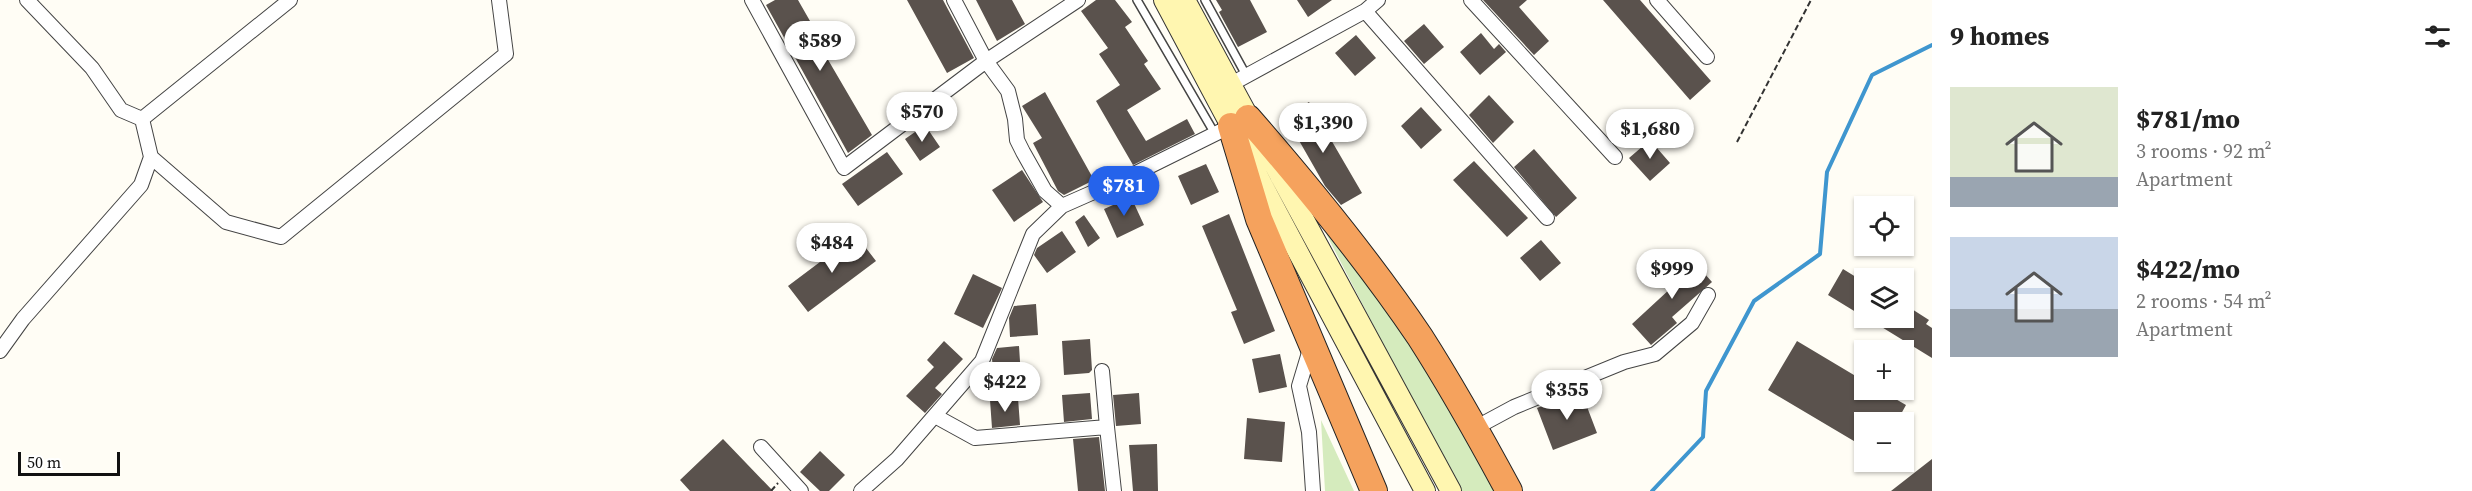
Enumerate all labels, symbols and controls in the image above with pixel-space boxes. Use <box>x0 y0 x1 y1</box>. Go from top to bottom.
text: 9 homes <box>1950 18 2049 54</box>
icon: filters <box>2421 20 2454 53</box>
pin: $589 <box>784 21 856 72</box>
text: $589 <box>798 26 842 54</box>
pin: $570 <box>886 92 958 143</box>
text: $570 <box>900 97 944 125</box>
text: $781/mo <box>2136 101 2240 137</box>
pin: $1,390 <box>1274 103 1372 154</box>
text: $1,390 <box>1293 108 1353 136</box>
pin: $1,680 <box>1601 109 1699 160</box>
icon: home <box>1998 111 2070 183</box>
text: $1,680 <box>1620 114 1680 142</box>
text: 3 rooms · 92 m² <box>2136 137 2272 165</box>
text: Apartment <box>2136 165 2233 193</box>
pin: $781 <box>1088 166 1160 217</box>
text: $781 <box>1102 171 1146 199</box>
map controls <box>1854 196 1914 472</box>
button: locate <box>1854 196 1914 256</box>
pin: $484 <box>796 223 868 274</box>
text: $484 <box>810 228 854 256</box>
pin: $999 <box>1636 249 1708 300</box>
text: $422/mo <box>2136 251 2240 287</box>
text: $999 <box>1650 254 1694 282</box>
icon: home <box>1998 261 2070 333</box>
button: layers <box>1854 268 1914 328</box>
text: 2 rooms · 54 m² <box>2136 287 2272 315</box>
text: Apartment <box>2136 315 2233 343</box>
button: + <box>1854 340 1914 400</box>
pin: $422 <box>969 362 1041 413</box>
text: $422 <box>983 367 1027 395</box>
pin: $355 <box>1531 370 1603 421</box>
text: $355 <box>1545 375 1589 403</box>
button: − <box>1854 412 1914 472</box>
scale bar <box>18 449 120 476</box>
text: 50 m <box>27 451 61 473</box>

